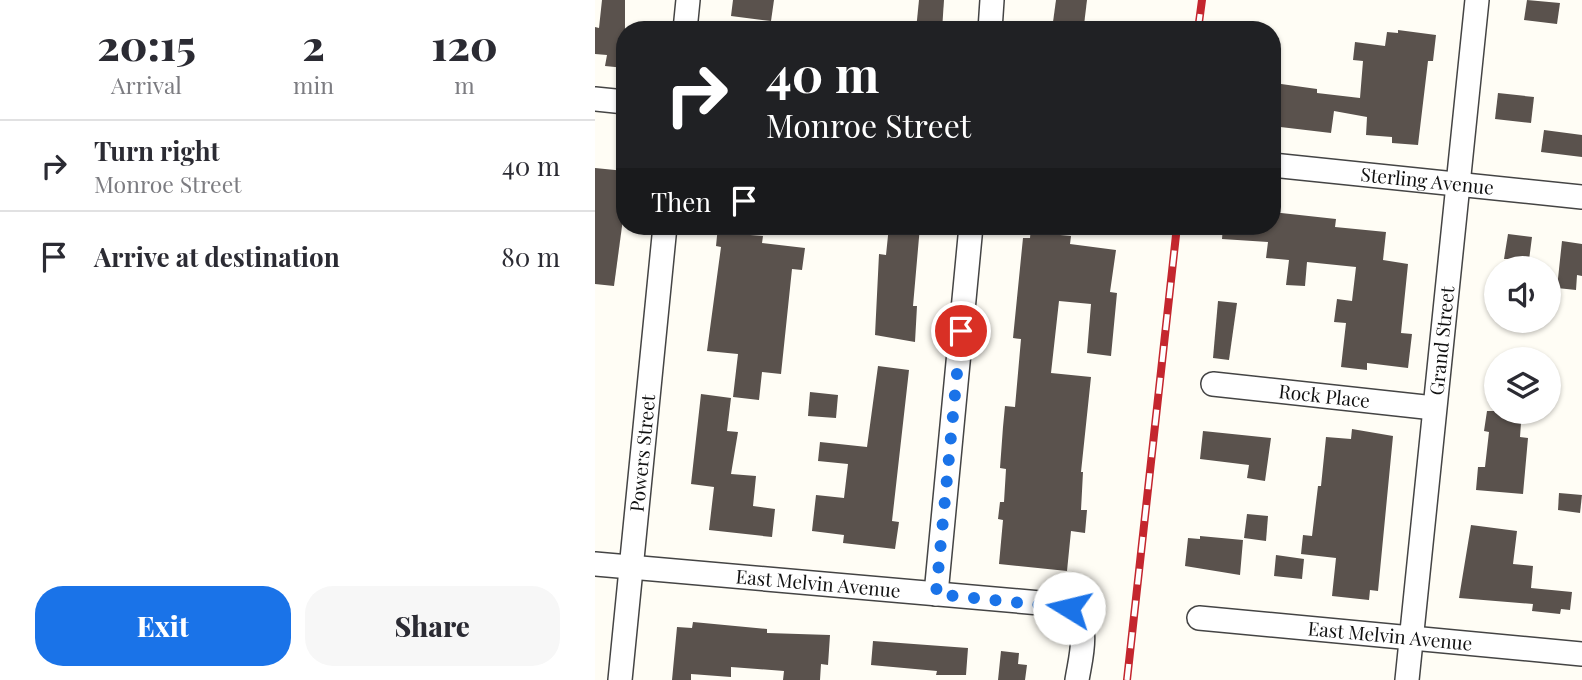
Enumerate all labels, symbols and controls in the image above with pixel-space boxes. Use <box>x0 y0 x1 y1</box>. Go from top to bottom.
text: 20:15 <box>97 16 196 72</box>
text: 2 <box>302 16 325 72</box>
text: 120 <box>431 16 498 72</box>
text: 40 m <box>766 40 879 105</box>
icon: right <box>651 49 742 140</box>
text: Arrival <box>111 69 182 100</box>
text: min <box>293 69 334 100</box>
text: m <box>454 69 475 100</box>
text: Monroe Street <box>766 103 971 146</box>
text: Turn right <box>94 133 220 168</box>
icon: right <box>35 147 73 185</box>
text: 40 m <box>502 148 560 183</box>
street label: Sterling Avenue <box>1359 160 1495 200</box>
text: Monroe Street <box>94 168 241 199</box>
icon: arrive <box>725 182 763 220</box>
text: Then <box>651 184 711 219</box>
icon: arrive <box>35 238 73 276</box>
text: Arrive at destination <box>94 239 340 274</box>
text: 80 m <box>501 239 560 274</box>
map controls <box>1484 256 1561 424</box>
button: sound <box>1484 256 1561 333</box>
street label: Grand Street <box>1422 285 1459 396</box>
pin <box>931 301 991 361</box>
icon: arrive <box>942 312 980 350</box>
button: layers <box>1484 347 1561 424</box>
street label: Rock Place <box>1277 377 1371 413</box>
street label: Powers Street <box>623 393 660 513</box>
street label: East Melvin Avenue <box>735 562 902 603</box>
position arrow <box>1032 571 1106 645</box>
button: Exit <box>35 586 291 666</box>
button: Share <box>305 586 560 666</box>
street label: East Melvin Avenue <box>1307 614 1474 656</box>

